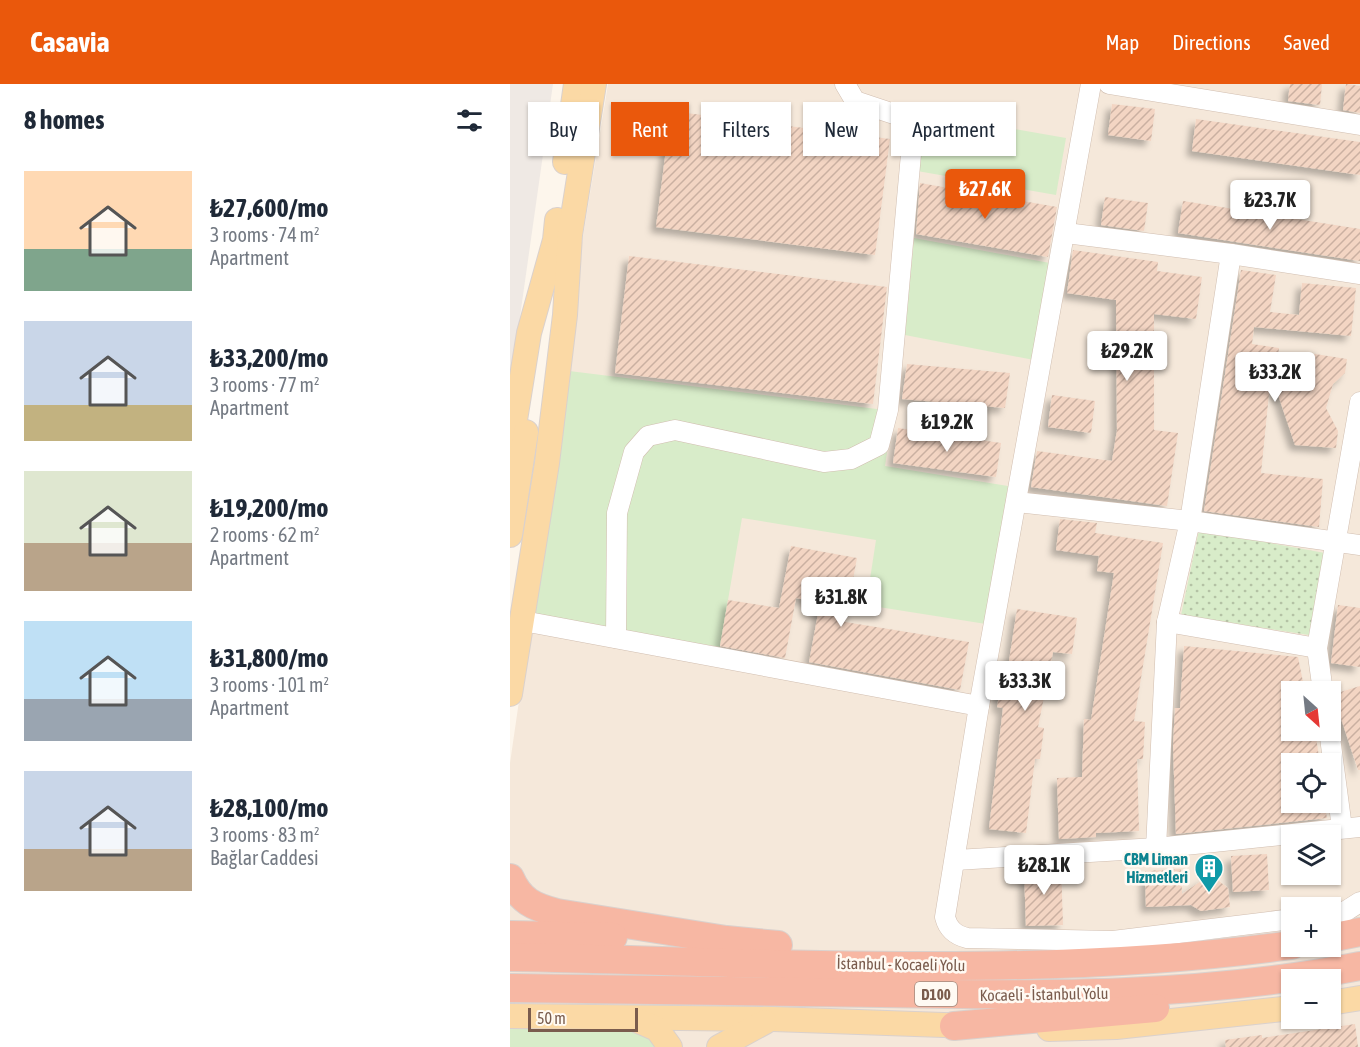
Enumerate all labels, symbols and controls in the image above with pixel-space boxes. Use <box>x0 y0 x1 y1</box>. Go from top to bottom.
text: Casavia <box>30 26 110 58</box>
text: Map <box>1105 30 1139 54</box>
text: Directions <box>1172 30 1251 54</box>
text: Saved <box>1284 30 1330 54</box>
chip: Buy <box>528 102 599 156</box>
chip: Rent <box>611 102 689 156</box>
chip: Filters <box>701 102 791 156</box>
chip: New <box>803 102 879 156</box>
chip: Apartment <box>891 102 1016 156</box>
icon: filters <box>453 104 486 137</box>
text: 8 homes <box>24 105 104 135</box>
pin: ₺27.6K <box>936 169 1034 220</box>
text: ₺27.6K <box>959 177 1011 200</box>
pin: ₺23.7K <box>1221 180 1319 231</box>
text: ₺23.7K <box>1244 188 1296 211</box>
text: ₺27,600/mo <box>210 193 328 223</box>
icon: home <box>72 195 144 267</box>
text: 3 rooms · 74 m² <box>210 223 320 246</box>
text: Apartment <box>210 246 289 269</box>
pin: ₺29.2K <box>1078 331 1176 382</box>
text: ₺29.2K <box>1101 339 1153 362</box>
text: ₺33,200/mo <box>210 343 328 373</box>
icon: home <box>72 345 144 417</box>
pin: ₺33.2K <box>1226 352 1324 403</box>
text: ₺33.2K <box>1249 360 1301 383</box>
text: 3 rooms · 77 m² <box>210 373 320 396</box>
text: Apartment <box>210 396 289 419</box>
pin: ₺19.2K <box>898 402 996 453</box>
text: ₺19.2K <box>921 410 973 433</box>
text: ₺19,200/mo <box>210 493 328 523</box>
icon: home <box>72 495 144 567</box>
text: 2 rooms · 62 m² <box>210 523 320 546</box>
text: Apartment <box>210 546 289 569</box>
pin: ₺31.8K <box>792 577 890 628</box>
text: ₺31.8K <box>815 585 867 608</box>
text: ₺31,800/mo <box>210 643 328 673</box>
icon: home <box>72 645 144 717</box>
pin: ₺33.3K <box>976 661 1074 712</box>
text: ₺33.3K <box>999 669 1051 692</box>
text: 3 rooms · 101 m² <box>210 673 329 696</box>
north arrow <box>1281 681 1341 741</box>
map controls <box>1281 681 1341 1029</box>
text: Apartment <box>210 696 289 719</box>
button: locate <box>1281 753 1341 813</box>
text: ₺28,100/mo <box>210 793 328 823</box>
icon: home <box>72 795 144 867</box>
text: 3 rooms · 83 m² <box>210 823 320 846</box>
button: layers <box>1281 825 1341 885</box>
pin: ₺28.1K <box>995 845 1093 896</box>
text: Bağlar Caddesi <box>210 846 319 869</box>
place label: CBM Liman Hizmetleri <box>1124 850 1188 886</box>
building icon: CBM Liman Hizmetleri <box>1193 852 1225 894</box>
text: ₺28.1K <box>1018 853 1070 876</box>
button: + <box>1281 897 1341 957</box>
street label: İstanbul - Kocaeli Yolu <box>836 954 966 974</box>
button: − <box>1281 969 1341 1029</box>
road number: D100 <box>915 982 957 1006</box>
street label: Kocaeli - İstanbul Yolu <box>979 984 1109 1004</box>
scale bar <box>528 1005 638 1032</box>
text: 50 m <box>537 1009 566 1027</box>

